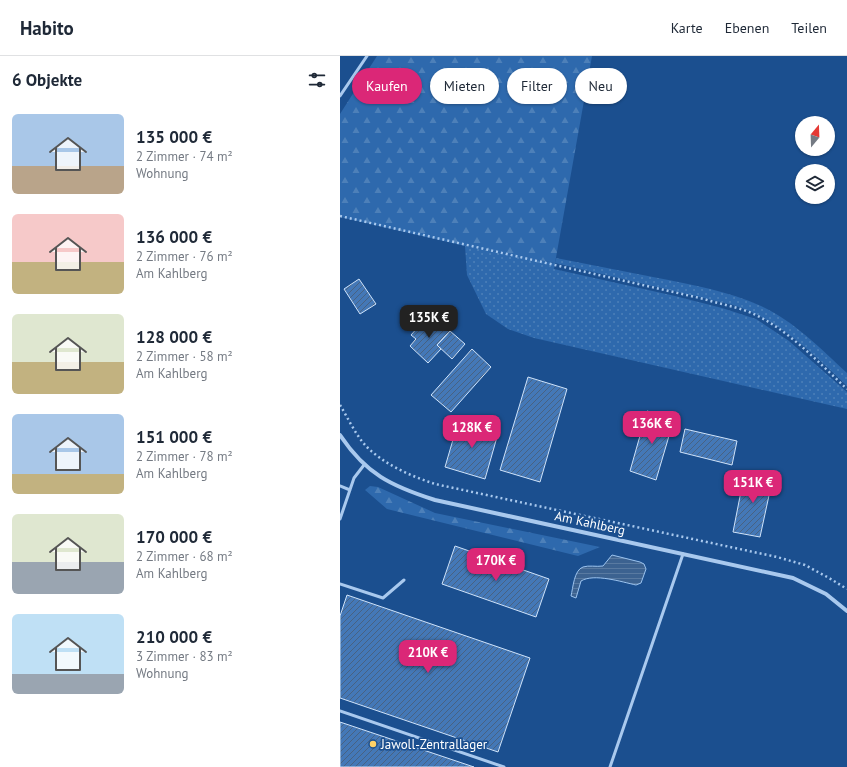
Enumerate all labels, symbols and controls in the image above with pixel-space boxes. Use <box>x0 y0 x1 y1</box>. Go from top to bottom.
text: Habito <box>20 16 74 40</box>
text: Karte <box>671 19 703 37</box>
text: Ebenen <box>725 19 769 37</box>
text: Teilen <box>791 19 827 37</box>
chip: Kaufen <box>352 68 422 104</box>
chip: Mieten <box>430 68 499 104</box>
chip: Filter <box>507 68 567 104</box>
chip: Neu <box>575 68 627 104</box>
text: 6 Objekte <box>12 69 82 91</box>
icon: filters <box>306 69 328 91</box>
north arrow <box>795 116 835 156</box>
map controls <box>795 116 835 204</box>
text: 135 000 € <box>136 126 212 148</box>
icon: home <box>44 130 92 178</box>
text: 2 Zimmer · 74 m² <box>136 148 233 165</box>
button: layers <box>795 164 835 204</box>
text: Wohnung <box>136 165 189 182</box>
text: 136 000 € <box>136 226 212 248</box>
icon: home <box>44 230 92 278</box>
text: 2 Zimmer · 76 m² <box>136 248 233 265</box>
text: Am Kahlberg <box>136 265 208 282</box>
pin: 135K € <box>396 305 462 339</box>
text: 135K € <box>409 309 449 326</box>
text: 128 000 € <box>136 326 212 348</box>
icon: home <box>44 330 92 378</box>
text: 2 Zimmer · 58 m² <box>136 348 233 365</box>
text: Am Kahlberg <box>136 365 208 382</box>
pin: 136K € <box>619 411 685 445</box>
pin: 128K € <box>439 415 505 449</box>
text: 136K € <box>632 415 672 432</box>
text: 128K € <box>452 419 492 436</box>
text: 151 000 € <box>136 426 212 448</box>
icon: home <box>44 430 92 478</box>
text: 2 Zimmer · 78 m² <box>136 448 233 465</box>
text: Am Kahlberg <box>136 465 208 482</box>
pin: 151K € <box>720 470 786 504</box>
text: 151K € <box>733 474 773 491</box>
street label: Am Kahlberg <box>553 507 627 539</box>
text: 170 000 € <box>136 526 212 548</box>
icon: home <box>44 530 92 578</box>
text: 2 Zimmer · 68 m² <box>136 548 233 565</box>
pin: 170K € <box>463 548 529 582</box>
text: 170K € <box>476 552 516 569</box>
text: Am Kahlberg <box>136 565 208 582</box>
text: 210 000 € <box>136 626 212 648</box>
icon: home <box>44 630 92 678</box>
pin: 210K € <box>395 640 461 674</box>
text: 210K € <box>408 644 448 661</box>
text: 3 Zimmer · 83 m² <box>136 648 233 665</box>
text: Wohnung <box>136 665 189 682</box>
place label: Jawoll-Zentrallager <box>380 736 488 753</box>
marker: Jawoll-Zentrallager <box>368 739 378 749</box>

